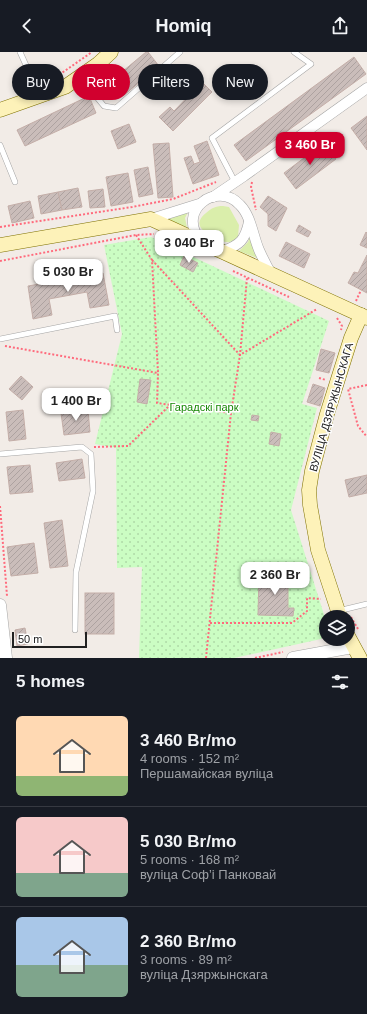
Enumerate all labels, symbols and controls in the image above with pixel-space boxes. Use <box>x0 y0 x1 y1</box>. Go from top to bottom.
icon: back <box>16 15 38 37</box>
icon: share <box>329 15 351 37</box>
text: Homiq <box>156 16 212 36</box>
chip: Buy <box>12 64 64 100</box>
chip: Rent <box>72 64 130 100</box>
chip: Filters <box>138 64 204 100</box>
chip: New <box>212 64 268 100</box>
pin: 3 460 Br <box>269 132 351 166</box>
text: 3 460 Br <box>285 137 335 152</box>
pin: 3 040 Br <box>148 230 230 264</box>
text: 3 040 Br <box>164 235 214 250</box>
pin: 5 030 Br <box>27 259 109 293</box>
text: 5 030 Br <box>43 264 93 279</box>
street label: ВУЛІЦА ДЗЯРЖЫНСКАГА <box>307 340 355 473</box>
pin: 1 400 Br <box>35 388 117 422</box>
text: 1 400 Br <box>51 393 101 408</box>
park label: Гарадскі парк <box>170 401 239 413</box>
pin: 2 360 Br <box>234 562 316 596</box>
text: 2 360 Br <box>250 567 300 582</box>
map controls <box>319 610 355 646</box>
button: layers <box>319 610 355 646</box>
scale bar <box>12 630 87 649</box>
text: 50 m <box>18 633 42 645</box>
icon: filters <box>329 671 351 693</box>
text: 5 homes <box>16 672 85 691</box>
text: 3 460 Br/mo <box>140 731 236 750</box>
icon: home <box>48 732 96 780</box>
text: 4 rooms · 152 m² <box>140 751 239 766</box>
text: Першамайская вуліца <box>140 766 273 781</box>
text: 5 030 Br/mo <box>140 832 236 851</box>
icon: home <box>48 833 96 881</box>
text: 5 rooms · 168 m² <box>140 852 239 867</box>
text: вуліца Софʼі Панковай <box>140 867 276 882</box>
text: 2 360 Br/mo <box>140 932 236 951</box>
icon: home <box>48 933 96 981</box>
text: 3 rooms · 89 m² <box>140 952 232 967</box>
text: вуліца Дзяржынскага <box>140 967 268 982</box>

